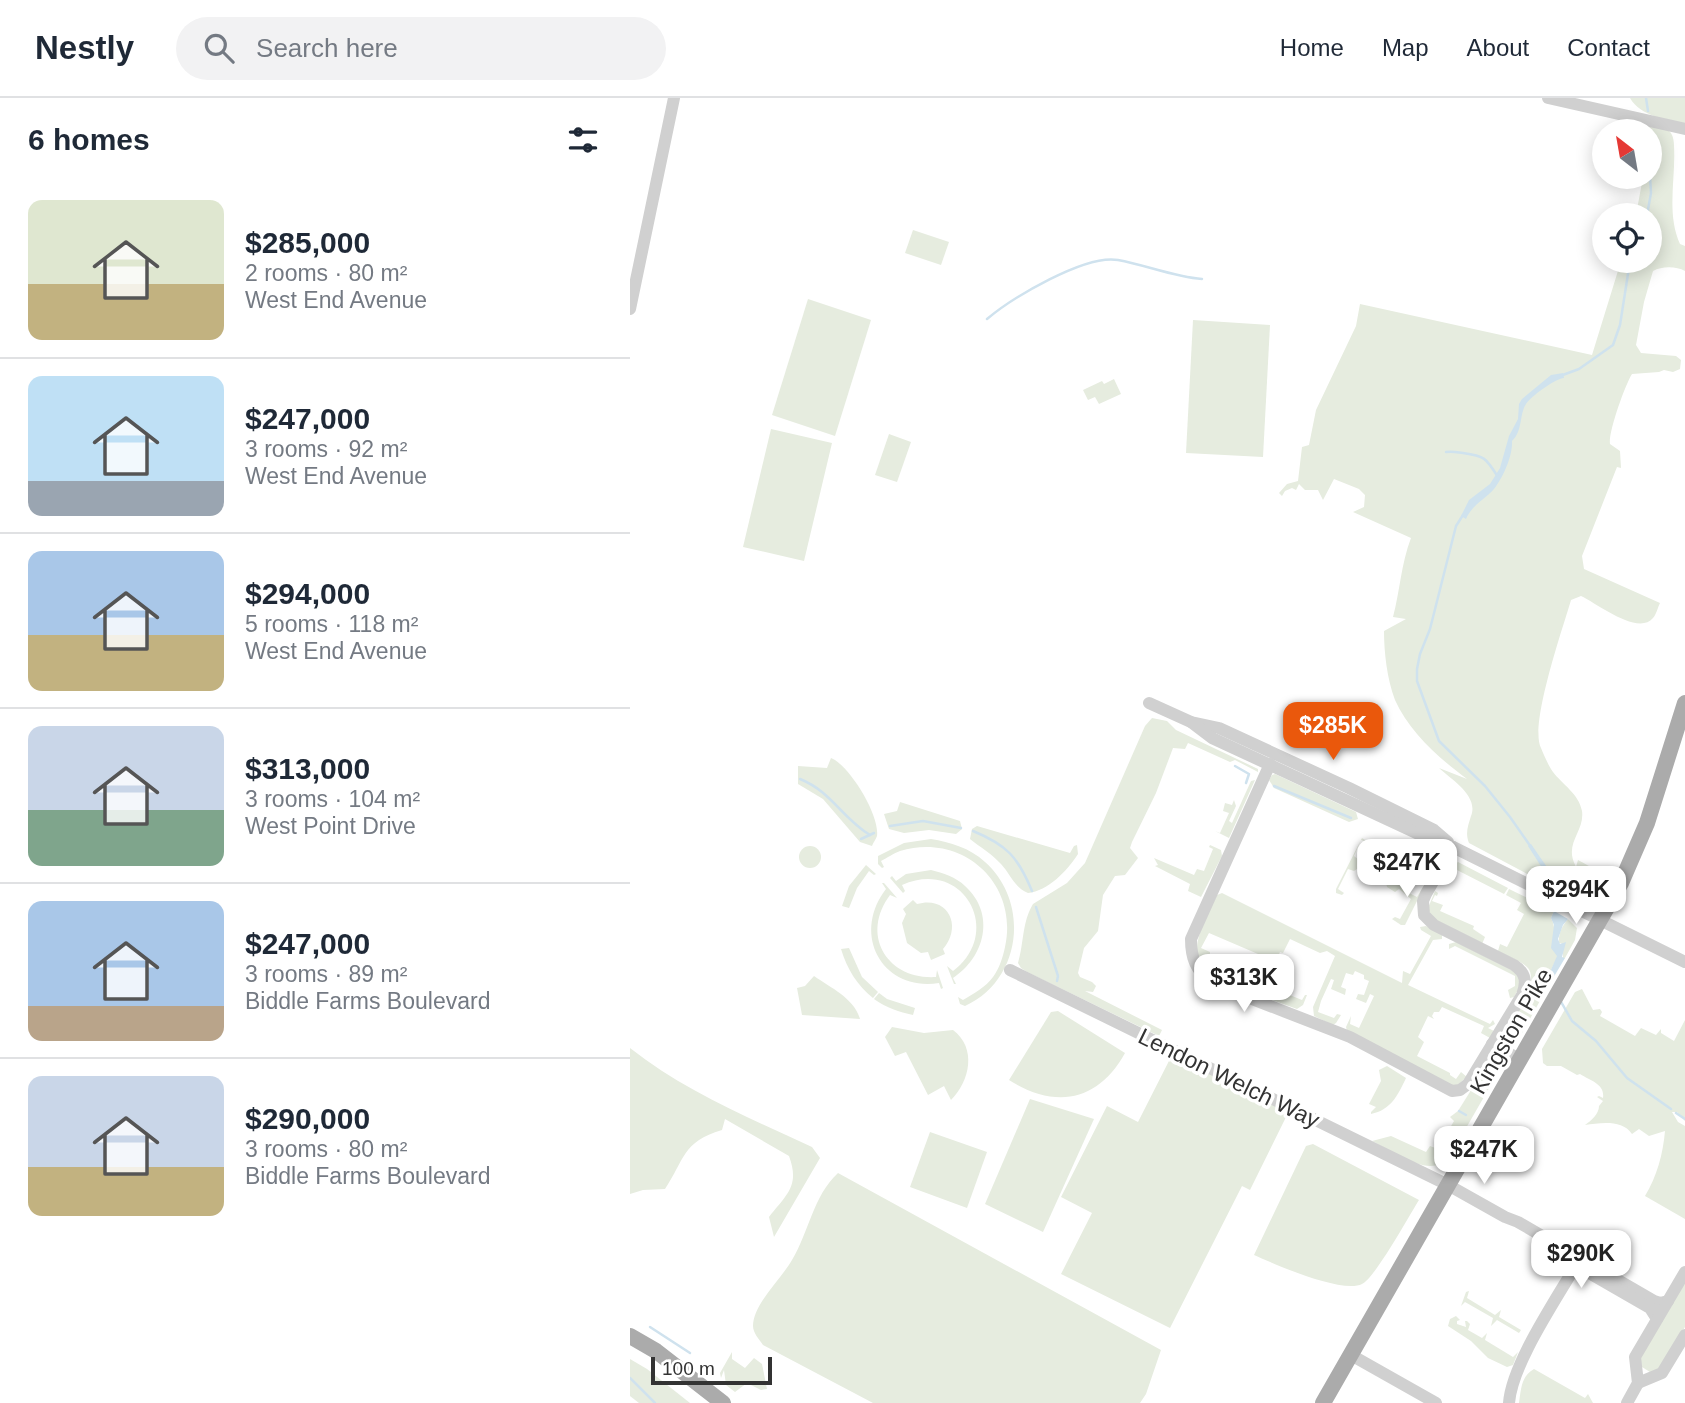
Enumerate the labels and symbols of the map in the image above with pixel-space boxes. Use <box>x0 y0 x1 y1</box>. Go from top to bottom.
north arrow <box>1592 119 1662 189</box>
pin: $285K <box>1284 702 1382 762</box>
pin: $247K <box>1358 840 1456 899</box>
pin: $294K <box>1527 866 1625 926</box>
pin: $313K <box>1195 954 1293 1014</box>
street label: Kingston Pike <box>1465 964 1557 1098</box>
street label: Lendon Welch Way <box>1134 1023 1324 1133</box>
pin: $247K <box>1435 1126 1533 1186</box>
pin: $290K <box>1532 1230 1630 1290</box>
scale bar <box>651 1354 772 1386</box>

